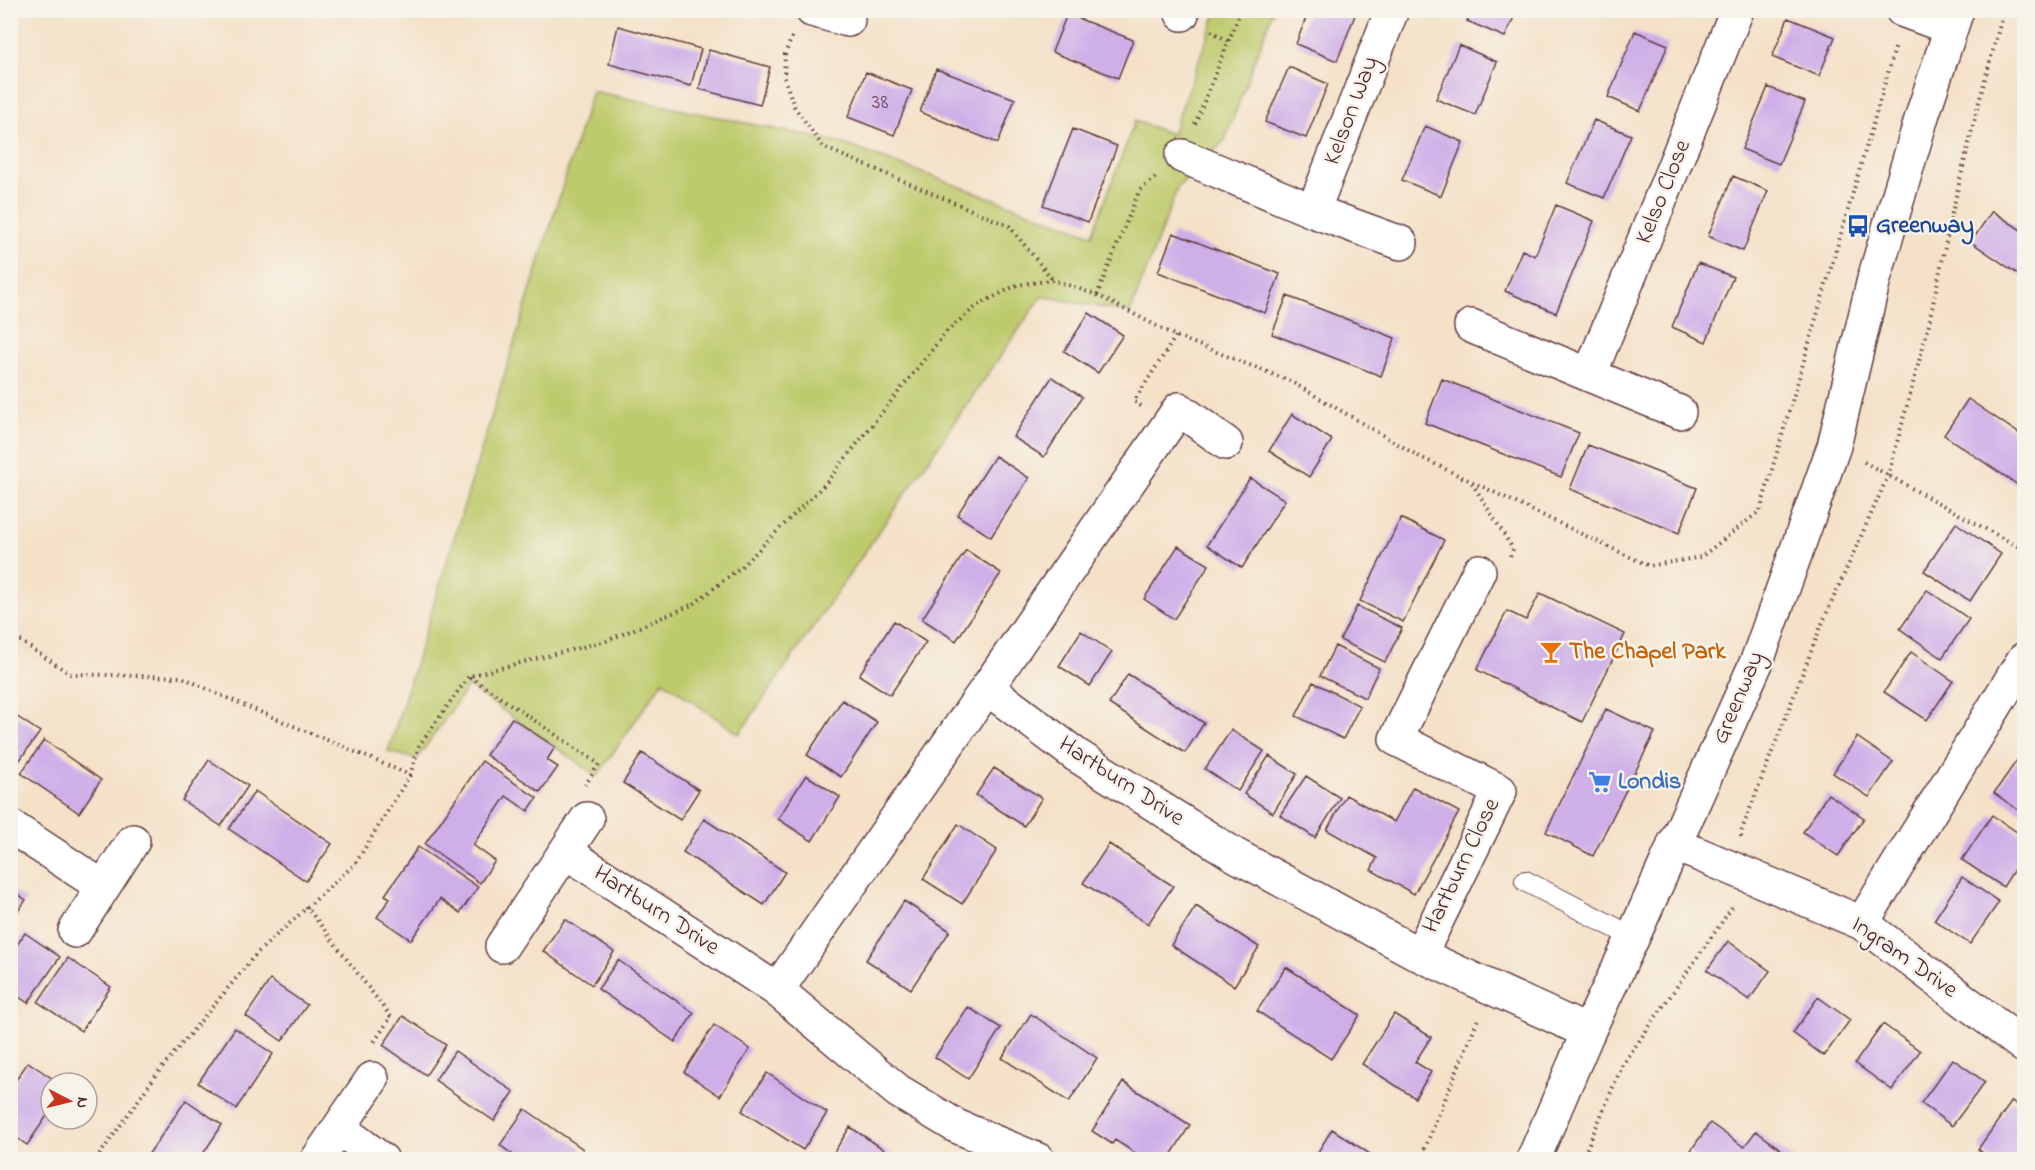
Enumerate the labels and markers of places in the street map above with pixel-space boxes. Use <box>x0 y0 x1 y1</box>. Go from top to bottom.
place label: Greenway <box>1876 209 1974 245</box>
bus stop icon: Greenway <box>1845 213 1871 239</box>
place label: The Chapel Park <box>1569 635 1726 670</box>
bar icon: The Chapel Park <box>1538 639 1564 665</box>
place label: Londis <box>1618 765 1681 800</box>
supermarket icon: Londis <box>1587 769 1613 795</box>

